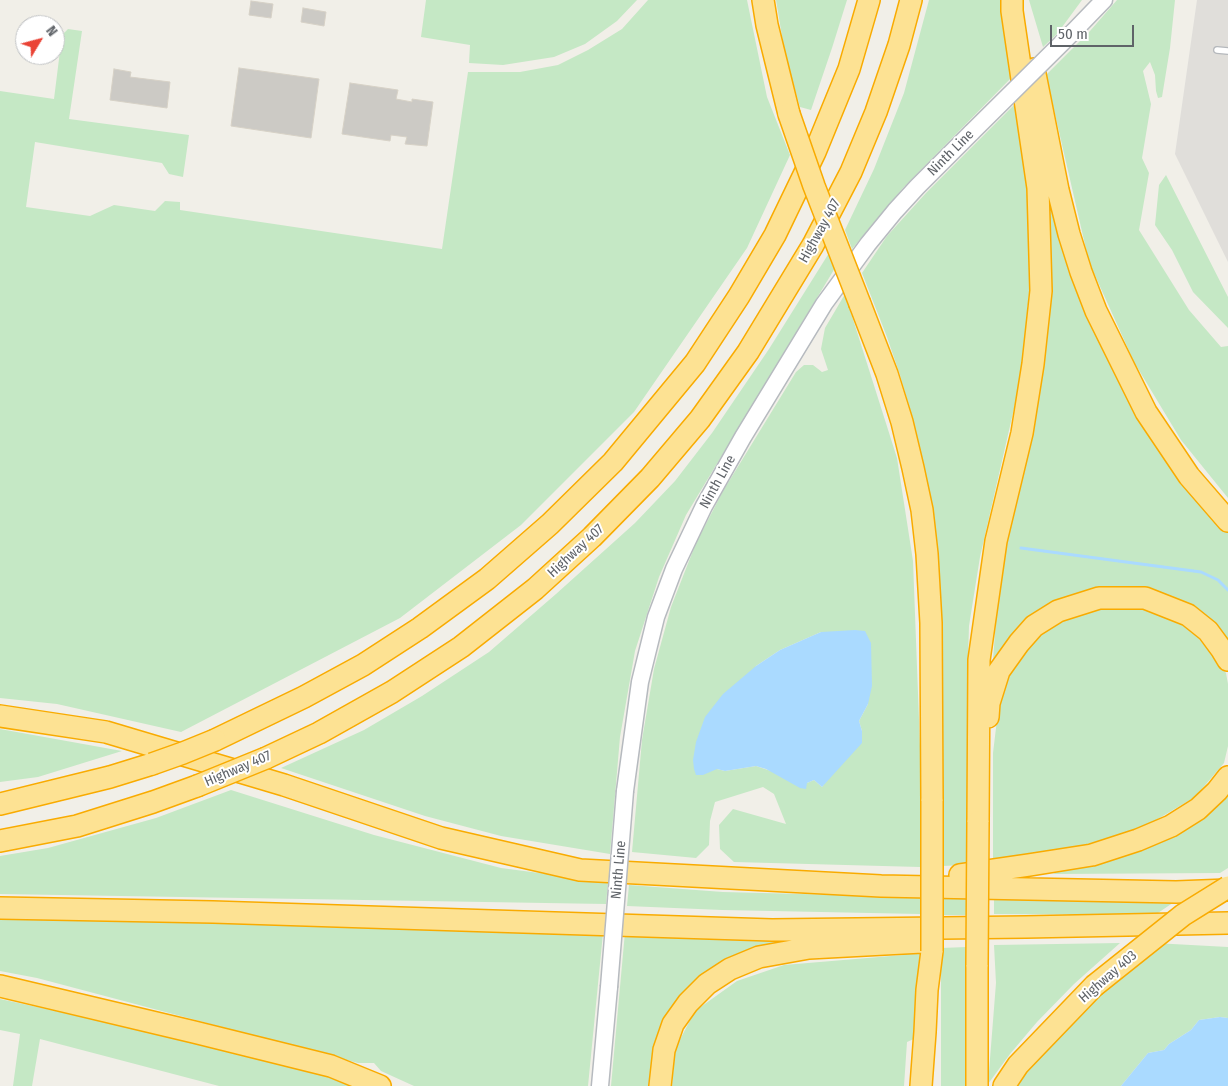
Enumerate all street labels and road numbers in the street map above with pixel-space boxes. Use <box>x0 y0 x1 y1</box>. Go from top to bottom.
street label: Ninth Line <box>924 126 978 180</box>
street label: Highway 407 <box>796 196 844 266</box>
street label: Ninth Line <box>696 452 740 512</box>
street label: Highway 407 <box>544 521 608 581</box>
street label: Highway 407 <box>202 747 274 791</box>
street label: Ninth Line <box>608 840 630 900</box>
street label: Highway 403 <box>1076 947 1140 1007</box>

